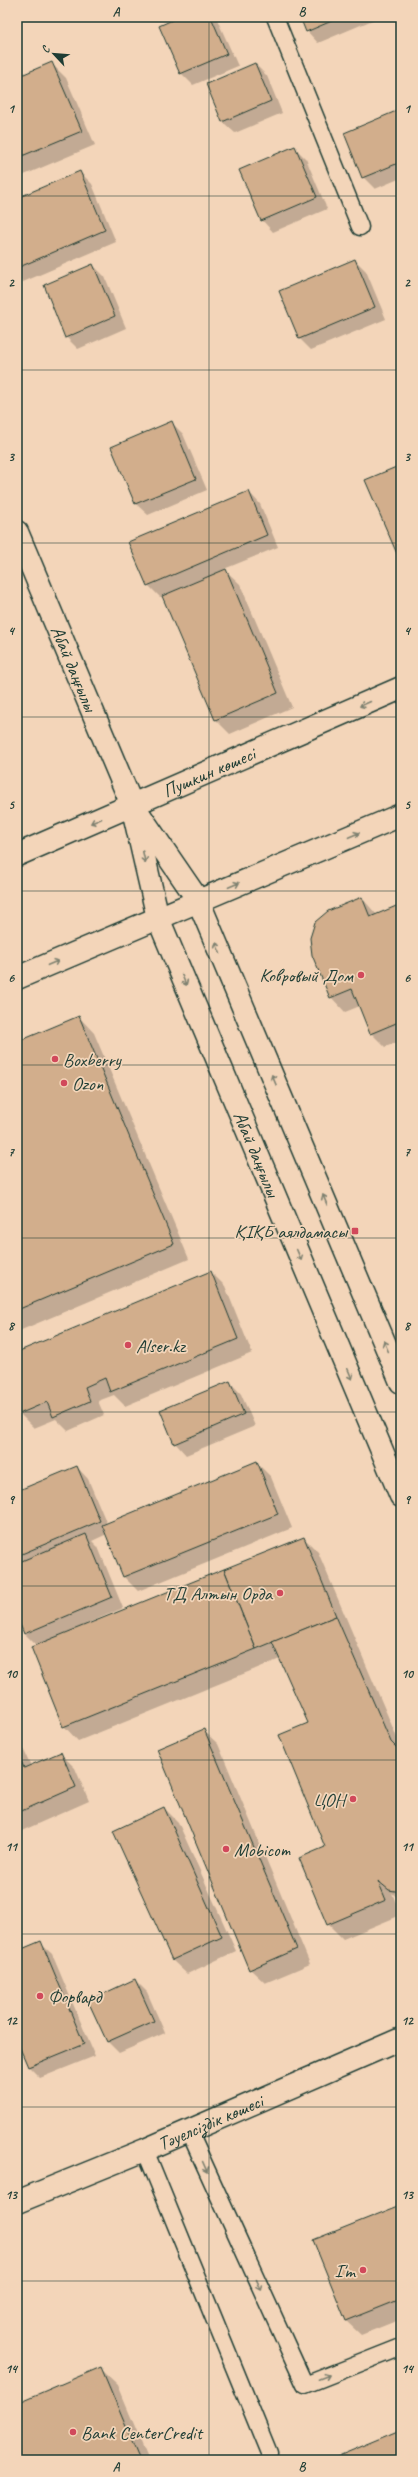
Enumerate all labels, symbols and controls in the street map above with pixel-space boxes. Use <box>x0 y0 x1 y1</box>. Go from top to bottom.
text: A <box>113 4 121 20</box>
text: B <box>299 4 307 20</box>
north arrow <box>34 34 74 74</box>
text: С <box>38 43 53 55</box>
text: 1 <box>8 101 16 117</box>
text: 1 <box>404 101 412 117</box>
text: 2 <box>8 275 15 291</box>
text: 2 <box>404 275 411 291</box>
text: 3 <box>8 449 15 465</box>
text: 3 <box>404 449 411 465</box>
street label: Абай даңғылы <box>45 622 103 717</box>
text: 4 <box>8 623 16 639</box>
text: 4 <box>404 623 412 639</box>
one-way arrow <box>360 700 372 708</box>
street label: Пушкин көшесі <box>159 741 261 803</box>
text: 5 <box>8 797 15 813</box>
text: 5 <box>404 797 411 813</box>
one-way arrow <box>91 817 103 825</box>
one-way arrow <box>347 830 359 838</box>
one-way arrow <box>140 850 148 863</box>
one-way arrow <box>228 881 240 888</box>
one-way arrow <box>214 942 221 954</box>
one-way arrow <box>46 959 58 966</box>
place label: Ковровый Дом <box>259 964 354 988</box>
text: 6 <box>8 970 15 986</box>
marker: Ковровый Дом <box>356 970 366 980</box>
text: 6 <box>404 970 411 986</box>
one-way arrow <box>181 974 188 986</box>
place label: Boxberry <box>63 1048 122 1072</box>
marker: Boxberry <box>50 1054 60 1064</box>
place label: Ozon <box>72 1072 104 1096</box>
one-way arrow <box>270 1075 277 1087</box>
marker: Ozon <box>59 1078 69 1088</box>
street label: Абай даңғылы <box>228 1108 286 1202</box>
text: 7 <box>8 1144 15 1160</box>
text: 7 <box>404 1144 411 1160</box>
one-way arrow <box>320 1194 328 1206</box>
place label: ҚІҚБ аялдамасы <box>234 1220 349 1244</box>
marker: ҚІҚБ аялдамасы <box>350 1226 360 1236</box>
one-way arrow <box>296 1248 304 1260</box>
text: 8 <box>8 1318 16 1334</box>
text: 8 <box>404 1318 412 1334</box>
place label: Alser.kz <box>136 1334 187 1358</box>
marker: Alser.kz <box>123 1340 133 1350</box>
one-way arrow <box>382 1340 389 1352</box>
one-way arrow <box>347 1368 354 1380</box>
text: 9 <box>8 1492 15 1508</box>
text: 9 <box>404 1492 411 1508</box>
place label: ТД Алтын Орда <box>163 1582 274 1606</box>
marker: ТД Алтын Орда <box>275 1588 285 1598</box>
text: 10 <box>5 1666 18 1682</box>
text: 10 <box>401 1666 414 1682</box>
place label: ЦОН <box>313 1788 348 1812</box>
marker: ЦОН <box>348 1794 358 1804</box>
place label: Mobicom <box>234 1838 292 1862</box>
text: 11 <box>5 1839 19 1855</box>
text: 11 <box>401 1839 415 1855</box>
marker: Mobicom <box>221 1844 231 1854</box>
place label: Форвард <box>48 1985 104 2009</box>
marker: Форвард <box>35 1991 45 2001</box>
text: 12 <box>5 2013 18 2029</box>
text: 12 <box>401 2013 414 2029</box>
street label: Тәуелсіздік көшесі <box>154 2088 269 2156</box>
one-way arrow <box>202 2160 209 2172</box>
text: 13 <box>5 2187 18 2203</box>
text: 13 <box>401 2187 414 2203</box>
place label: I'm <box>335 2259 357 2283</box>
marker: I'm <box>358 2265 368 2275</box>
one-way arrow <box>256 2278 263 2290</box>
text: 14 <box>5 2361 19 2377</box>
text: 14 <box>401 2361 415 2377</box>
one-way arrow <box>317 2373 329 2381</box>
place label: Bank CenterCredit <box>81 2421 204 2445</box>
marker: Bank CenterCredit <box>68 2427 78 2437</box>
text: A <box>113 2459 121 2475</box>
text: B <box>299 2459 307 2475</box>

